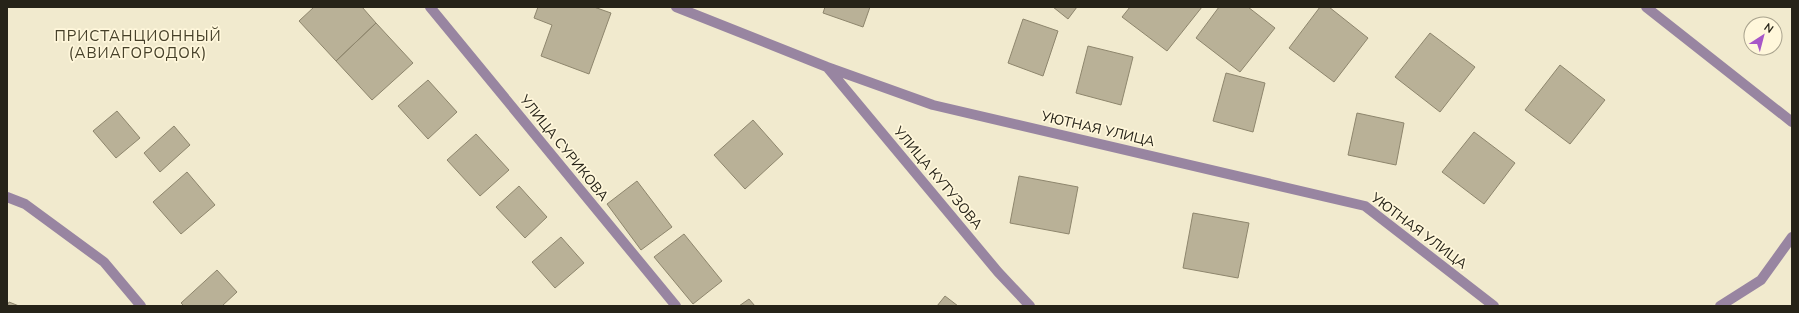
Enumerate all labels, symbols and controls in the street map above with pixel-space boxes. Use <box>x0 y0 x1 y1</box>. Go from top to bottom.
north arrow <box>1743 16 1783 56</box>
text: N <box>1761 20 1776 37</box>
district label: ПРИСТАНЦИОННЫЙ (АВИАГОРОДОК) <box>54 26 222 63</box>
street label: УЛИЦА СУРИКОВА <box>515 90 613 205</box>
street label: УЮТНАЯ УЛИЦА <box>1038 106 1157 151</box>
street label: УЛИЦА КУТУЗОВА <box>889 122 987 234</box>
street label: УЮТНАЯ УЛИЦА <box>1366 188 1471 273</box>

